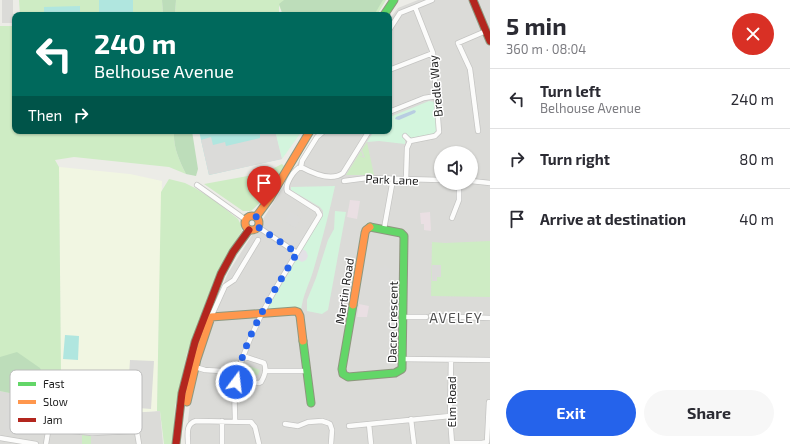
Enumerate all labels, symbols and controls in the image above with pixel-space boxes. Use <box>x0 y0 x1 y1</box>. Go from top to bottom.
text: 5 min <box>506 11 567 40</box>
button: close <box>732 13 774 55</box>
text: 240 m <box>94 26 177 60</box>
icon: left <box>28 28 80 80</box>
text: 360 m · 08:04 <box>506 41 586 57</box>
street label: Bredle Way <box>425 54 445 118</box>
text: Belhouse Avenue <box>94 60 234 82</box>
text: Turn left <box>540 82 601 100</box>
icon: left <box>506 88 528 110</box>
text: 240 m <box>731 90 774 108</box>
text: Belhouse Avenue <box>540 100 641 116</box>
icon: right <box>70 104 92 126</box>
text: Then <box>28 106 62 124</box>
map controls <box>434 146 478 190</box>
button: sound <box>434 146 478 190</box>
icon: right <box>506 148 528 170</box>
text: Turn right <box>540 150 610 168</box>
text: 80 m <box>739 150 774 168</box>
pin <box>247 166 281 207</box>
street label: Park Lane <box>365 171 419 187</box>
icon: arrive <box>253 172 275 194</box>
icon: arrive <box>506 208 528 230</box>
text: Arrive at destination <box>540 210 686 228</box>
text: 40 m <box>739 210 774 228</box>
street label: Martin Road <box>332 257 356 325</box>
street label: Dacre Crescent <box>384 280 400 363</box>
district label: AVELEY <box>429 309 483 326</box>
position arrow <box>215 361 257 403</box>
legend <box>10 370 142 434</box>
street label: Elm Road <box>444 376 458 428</box>
text: Fast <box>43 377 65 390</box>
button: Exit <box>506 390 636 436</box>
button: Share <box>644 390 774 436</box>
text: Slow <box>43 395 68 408</box>
text: Jam <box>43 413 62 426</box>

